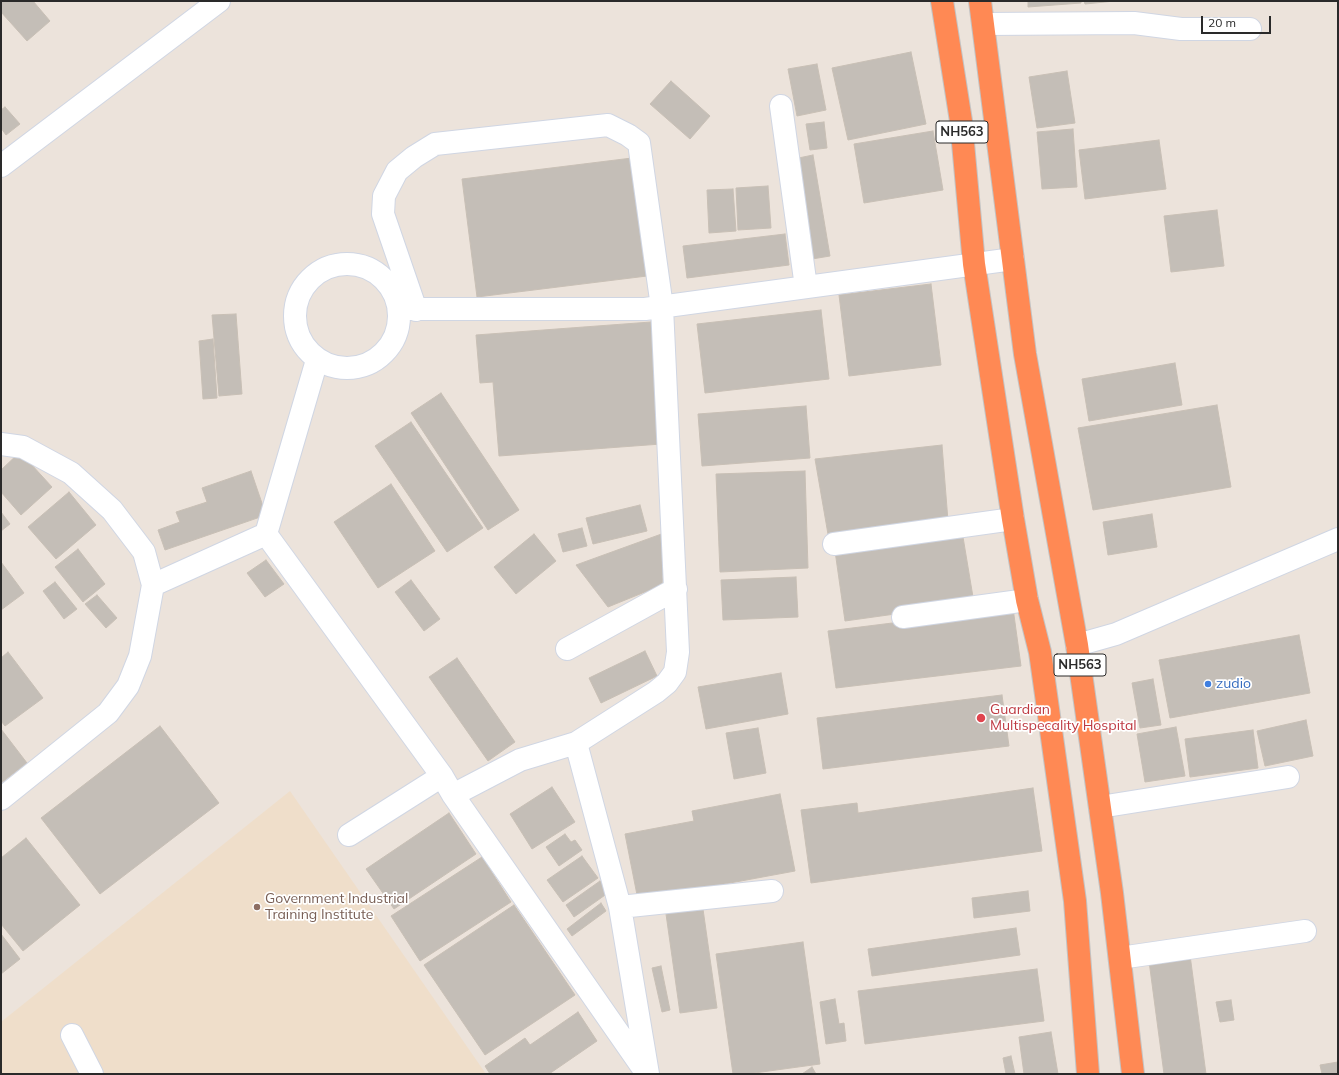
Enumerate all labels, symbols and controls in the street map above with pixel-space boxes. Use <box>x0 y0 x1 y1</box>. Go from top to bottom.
scale bar <box>1203 8 1273 34</box>
text: 20 m <box>1208 15 1236 30</box>
road number: NH563 <box>936 121 988 143</box>
road number: NH563 <box>1054 654 1106 676</box>
place label: zudio <box>1216 676 1251 692</box>
marker: zudio <box>1203 679 1213 689</box>
place label: Guardian Multispecality Hospital <box>990 702 1137 734</box>
marker: Guardian Multispecality Hospital <box>975 712 987 724</box>
place label: Government Industrial Training Institute <box>265 891 408 924</box>
marker: Government Industrial Training Institute <box>252 902 262 912</box>

